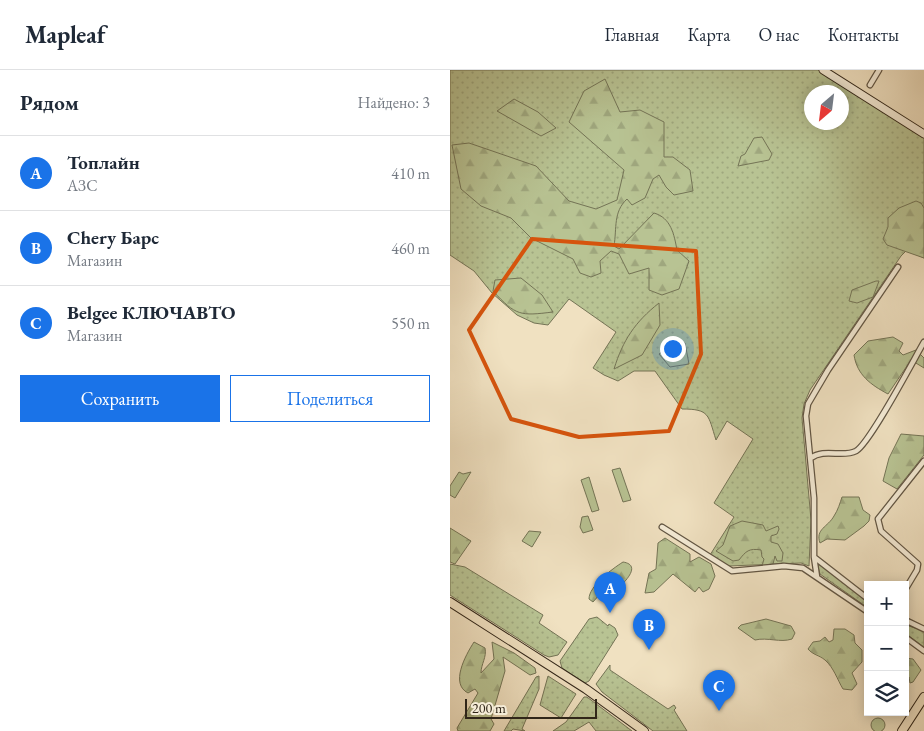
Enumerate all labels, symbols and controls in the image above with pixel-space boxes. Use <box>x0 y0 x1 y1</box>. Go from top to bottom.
text: Mapleaf <box>25 19 106 50</box>
text: Главная <box>605 23 659 46</box>
text: Карта <box>687 23 730 46</box>
text: О нас <box>758 23 800 46</box>
text: Контакты <box>828 23 899 46</box>
north arrow <box>804 85 849 130</box>
text: Рядом <box>20 89 79 116</box>
text: Найдено: 3 <box>358 92 430 113</box>
text: Топлайн <box>67 150 140 175</box>
text: A <box>30 163 42 184</box>
text: 410 m <box>391 163 430 184</box>
text: АЗС <box>67 175 98 196</box>
text: Chery Барс <box>67 225 159 250</box>
text: B <box>31 238 41 259</box>
text: 460 m <box>391 238 430 259</box>
text: Магазин <box>67 250 122 271</box>
text: Belgee КЛЮЧАВТО <box>67 300 235 325</box>
text: C <box>30 313 42 334</box>
text: 550 m <box>391 313 430 334</box>
text: Магазин <box>67 325 122 346</box>
your location <box>660 336 686 362</box>
button: Сохранить <box>20 375 220 422</box>
button: Поделиться <box>230 375 430 422</box>
pin: A <box>594 572 626 613</box>
map controls <box>864 581 909 716</box>
button: + <box>864 581 909 626</box>
pin: B <box>633 609 665 650</box>
button: − <box>864 626 909 671</box>
pin: C <box>703 670 735 711</box>
button: layers <box>864 671 909 716</box>
scale bar <box>465 696 598 719</box>
text: 200 m <box>472 699 506 717</box>

